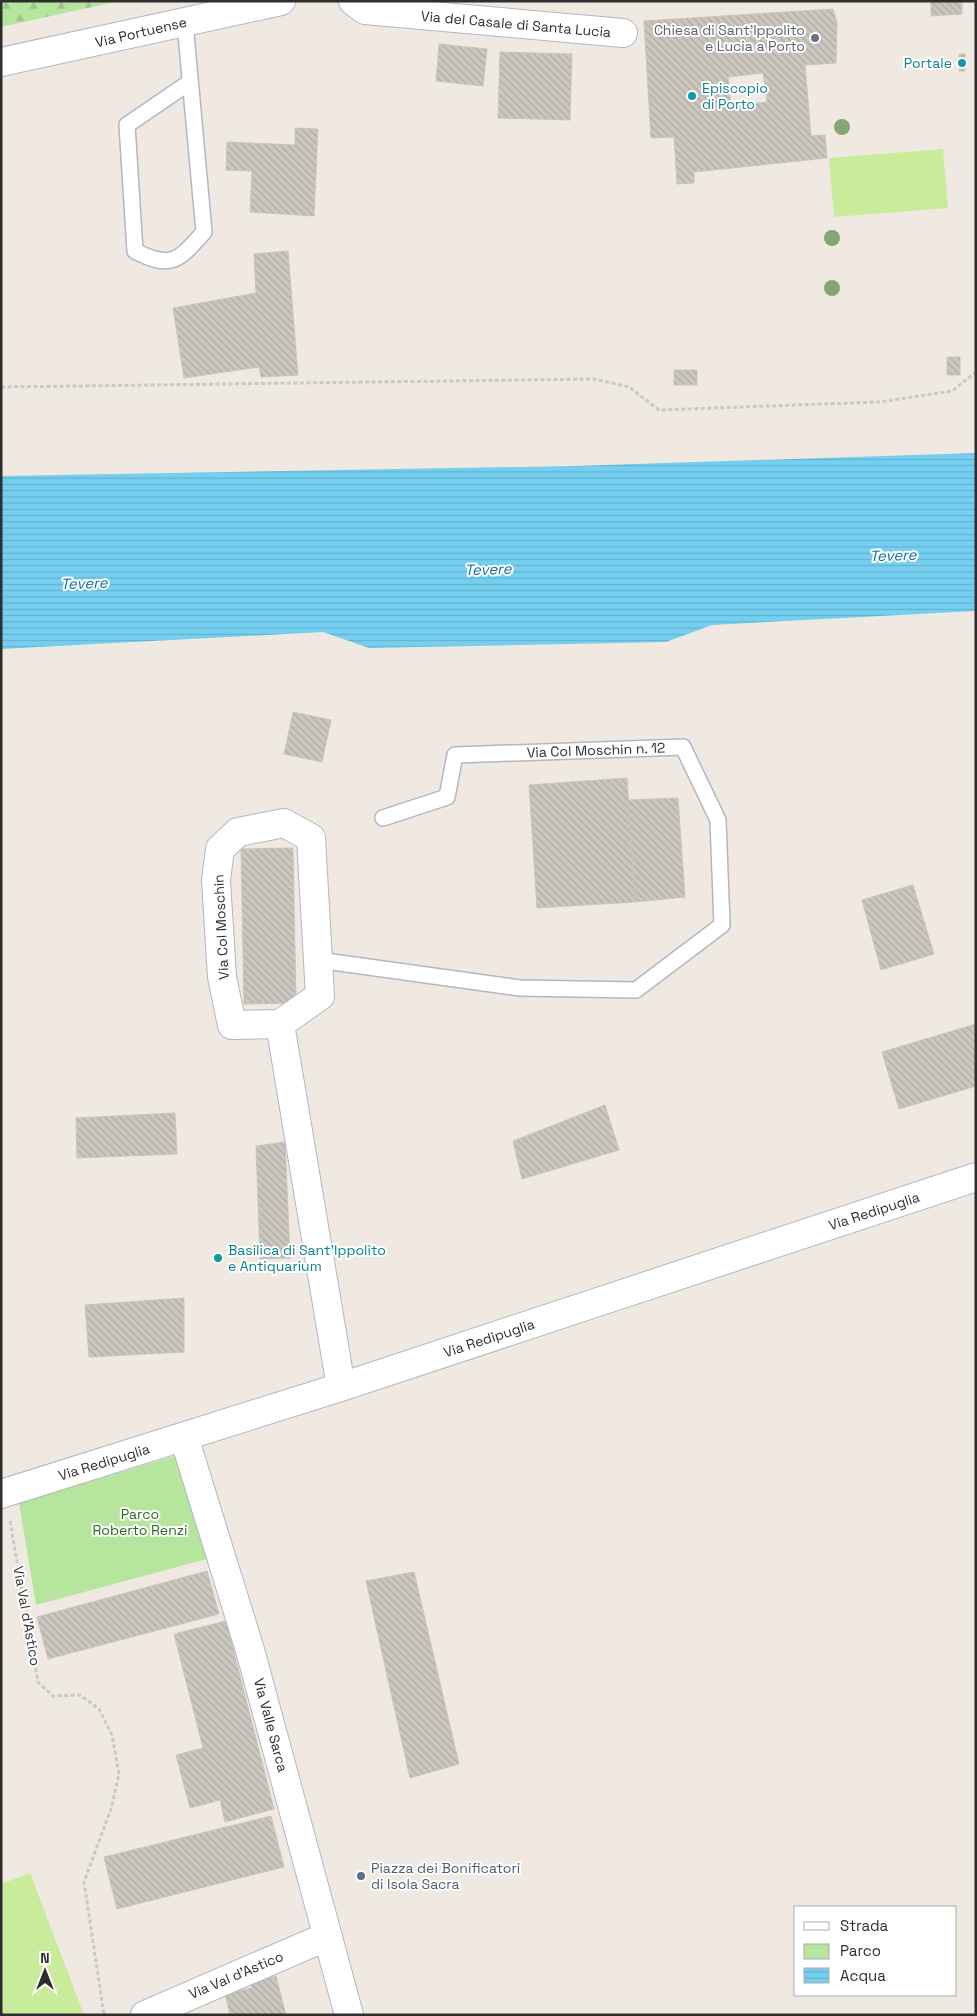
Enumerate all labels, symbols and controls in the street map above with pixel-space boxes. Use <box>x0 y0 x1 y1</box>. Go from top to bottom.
street label: Via del Casale di Santa Lucia <box>420 7 612 41</box>
street label: Via Portuense <box>93 13 189 51</box>
place label: Chiesa di Sant'Ippolito e Lucia a Porto <box>654 21 805 55</box>
marker: Chiesa di Sant'Ippolito e Lucia a Porto <box>809 32 821 44</box>
place label: Portale <box>904 54 952 72</box>
marker: Portale <box>956 57 968 69</box>
place label: Episcopio di Porto <box>702 79 768 113</box>
marker: Episcopio di Porto <box>686 90 698 102</box>
water label: Tevere <box>869 545 918 565</box>
water label: Tevere <box>464 559 513 579</box>
water label: Tevere <box>60 573 109 593</box>
street label: Via Col Moschin n. 12 <box>526 739 666 761</box>
street label: Via Col Moschin <box>209 874 233 980</box>
street label: Via Redipuglia <box>826 1188 922 1234</box>
place label: Basilica di Sant'Ippolito e Antiquarium <box>228 1241 386 1275</box>
marker: Basilica di Sant'Ippolito e Antiquarium <box>212 1252 224 1264</box>
street label: Via Redipuglia <box>441 1315 537 1361</box>
street label: Via Redipuglia <box>56 1440 152 1484</box>
park label: Parco Roberto Renzi <box>93 1505 187 1539</box>
street label: Via Val d'Astico <box>9 1565 45 1667</box>
street label: Via Valle Sarca <box>250 1676 292 1774</box>
place label: Piazza dei Bonificatori di Isola Sacra <box>371 1859 520 1893</box>
marker: Piazza dei Bonificatori di Isola Sacra <box>355 1870 367 1882</box>
legend <box>794 1906 957 1996</box>
text: Strada <box>840 1916 889 1935</box>
text: Parco <box>840 1941 881 1960</box>
north arrow <box>20 1946 70 1996</box>
street label: Via Val d'Astico <box>186 1947 286 2003</box>
text: N <box>40 1949 50 1967</box>
text: Acqua <box>840 1966 886 1985</box>

